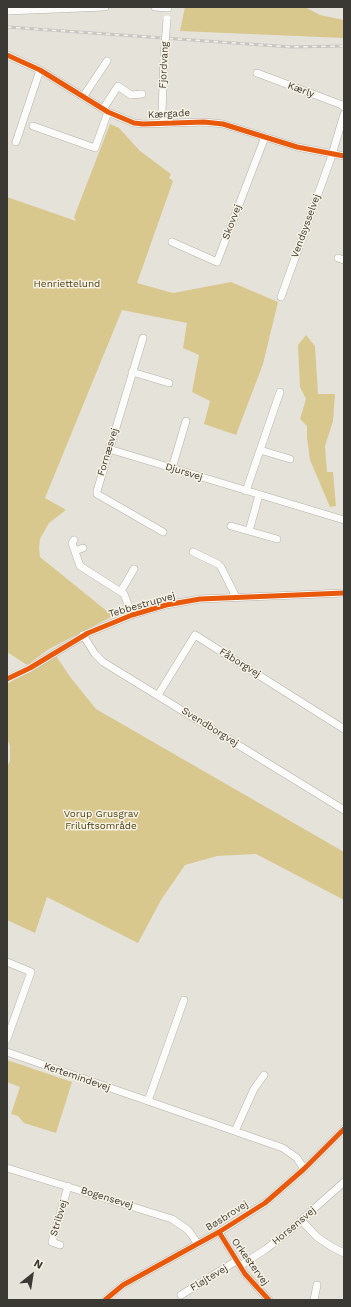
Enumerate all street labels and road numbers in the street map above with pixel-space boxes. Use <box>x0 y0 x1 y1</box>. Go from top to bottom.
street label: Fjordvang <box>157 41 171 89</box>
street label: Kærly <box>286 80 316 100</box>
street label: Kærgade <box>148 107 190 121</box>
street label: Vendsysselvej <box>289 192 323 260</box>
street label: Skovvej <box>220 203 244 241</box>
street label: Fornæsvej <box>95 427 121 477</box>
street label: Djursvej <box>164 461 204 483</box>
street label: Tebbestrupvej <box>107 590 177 620</box>
street label: Fåborgvej <box>217 646 263 680</box>
street label: Svendborgvej <box>179 705 241 749</box>
street label: Kertemindevej <box>42 1060 112 1094</box>
street label: Bogensevej <box>79 1184 135 1212</box>
street label: Stribvej <box>48 1198 70 1238</box>
street label: Bøsbrovej <box>204 1198 250 1234</box>
street label: Horsensvej <box>270 1204 318 1248</box>
street label: Orkestervej <box>229 1236 271 1288</box>
street label: Fløjtevej <box>188 1262 230 1294</box>

